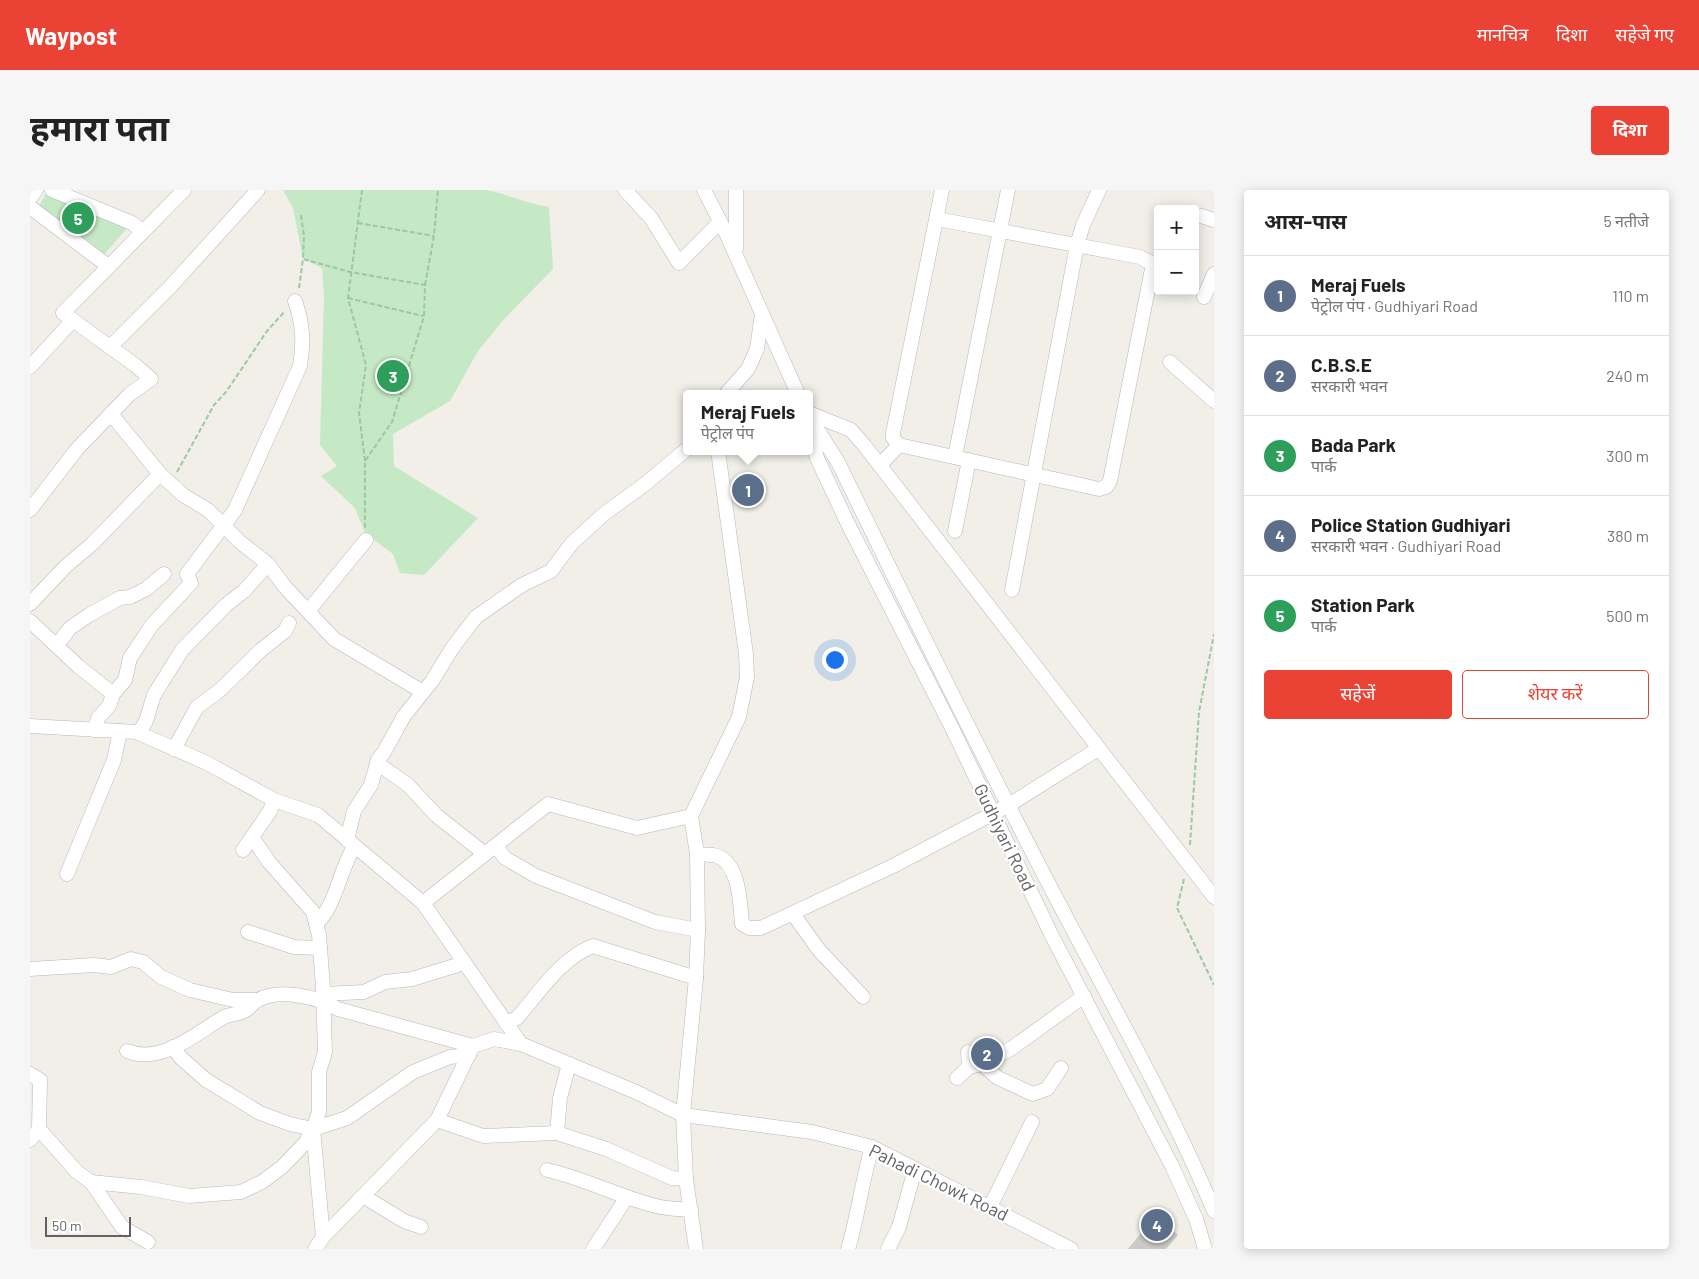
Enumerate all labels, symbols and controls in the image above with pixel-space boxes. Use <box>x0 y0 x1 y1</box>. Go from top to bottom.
text: Waypost <box>25 21 117 50</box>
text: मानचित्र <box>1477 23 1528 45</box>
text: दिशा <box>1556 23 1587 45</box>
text: सहेजे गए <box>1615 23 1674 45</box>
text: हमारा पता <box>30 106 169 148</box>
button: दिशा <box>1591 106 1669 155</box>
pin: 5 <box>62 199 94 237</box>
map controls <box>1154 205 1199 295</box>
button: + <box>1154 205 1199 250</box>
text: आस-पास <box>1264 208 1347 233</box>
text: 5 नतीजे <box>1604 211 1649 230</box>
button: − <box>1154 250 1199 295</box>
text: Meraj Fuels <box>1311 273 1406 296</box>
text: 1 <box>1277 286 1283 305</box>
text: 110 m <box>1612 286 1649 305</box>
text: पेट्रोल पंप · Gudhiyari Road <box>1311 296 1478 315</box>
text: C.B.S.E <box>1311 353 1372 376</box>
pin: 3 <box>377 357 409 395</box>
text: 2 <box>1276 366 1284 385</box>
text: 240 m <box>1606 366 1649 385</box>
text: सरकारी भवन <box>1311 376 1388 395</box>
popup <box>683 390 813 455</box>
text: Meraj Fuels <box>701 400 795 423</box>
text: पेट्रोल पंप <box>701 423 754 442</box>
text: Bada Park <box>1311 433 1396 456</box>
text: 3 <box>1276 446 1284 465</box>
text: 300 m <box>1606 446 1649 465</box>
text: पार्क <box>1311 456 1337 475</box>
pin: 1 <box>732 471 764 509</box>
text: Police Station Gudhiyari <box>1311 513 1511 536</box>
text: 4 <box>1275 526 1285 545</box>
text: 380 m <box>1607 526 1649 545</box>
text: सरकारी भवन · Gudhiyari Road <box>1311 536 1501 555</box>
text: Station Park <box>1311 593 1415 616</box>
text: 5 <box>1276 606 1284 625</box>
text: 500 m <box>1606 606 1649 625</box>
text: पार्क <box>1311 616 1337 635</box>
your location <box>822 647 848 673</box>
button: सहेजें <box>1264 670 1452 719</box>
button: शेयर करें <box>1462 670 1649 719</box>
street label: Gudhiyari Road <box>970 780 1040 894</box>
pin: 2 <box>971 1035 1003 1073</box>
street label: Pahadi Chowk Road <box>866 1139 1012 1225</box>
pin: 4 <box>1141 1206 1173 1244</box>
scale bar <box>45 1214 131 1237</box>
text: 50 m <box>52 1217 81 1234</box>

